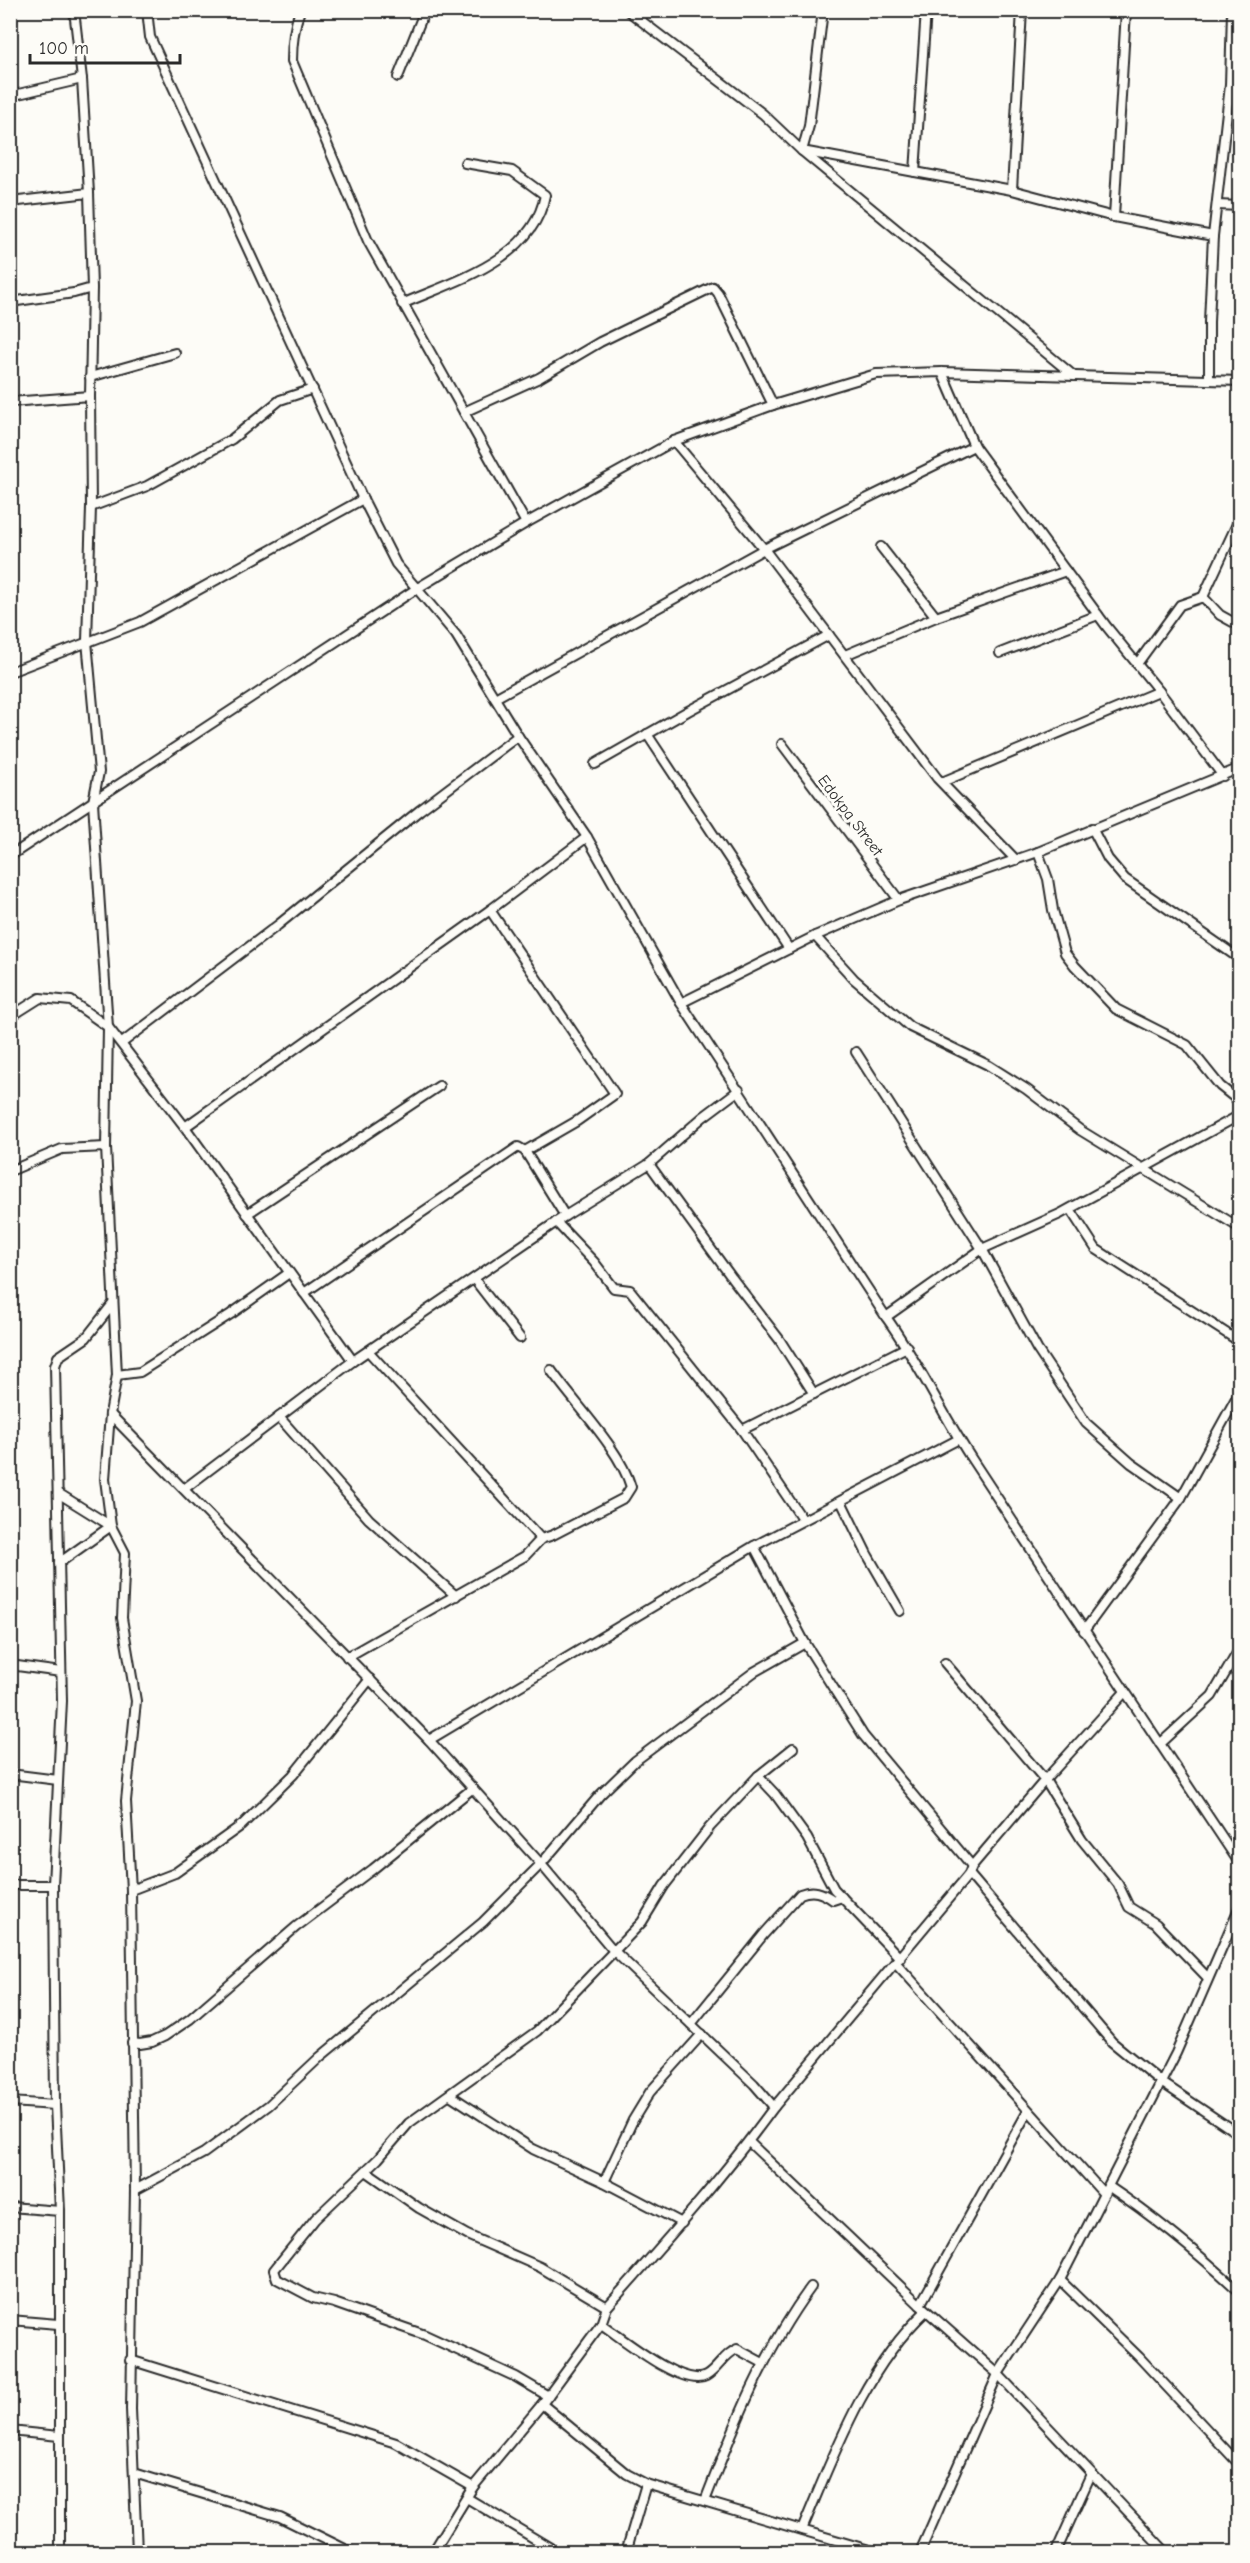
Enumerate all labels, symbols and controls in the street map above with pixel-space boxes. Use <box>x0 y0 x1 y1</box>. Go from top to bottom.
scale bar <box>30 27 180 65</box>
text: 100 m <box>39 38 89 59</box>
street label: Edokpa Street <box>814 772 887 860</box>

